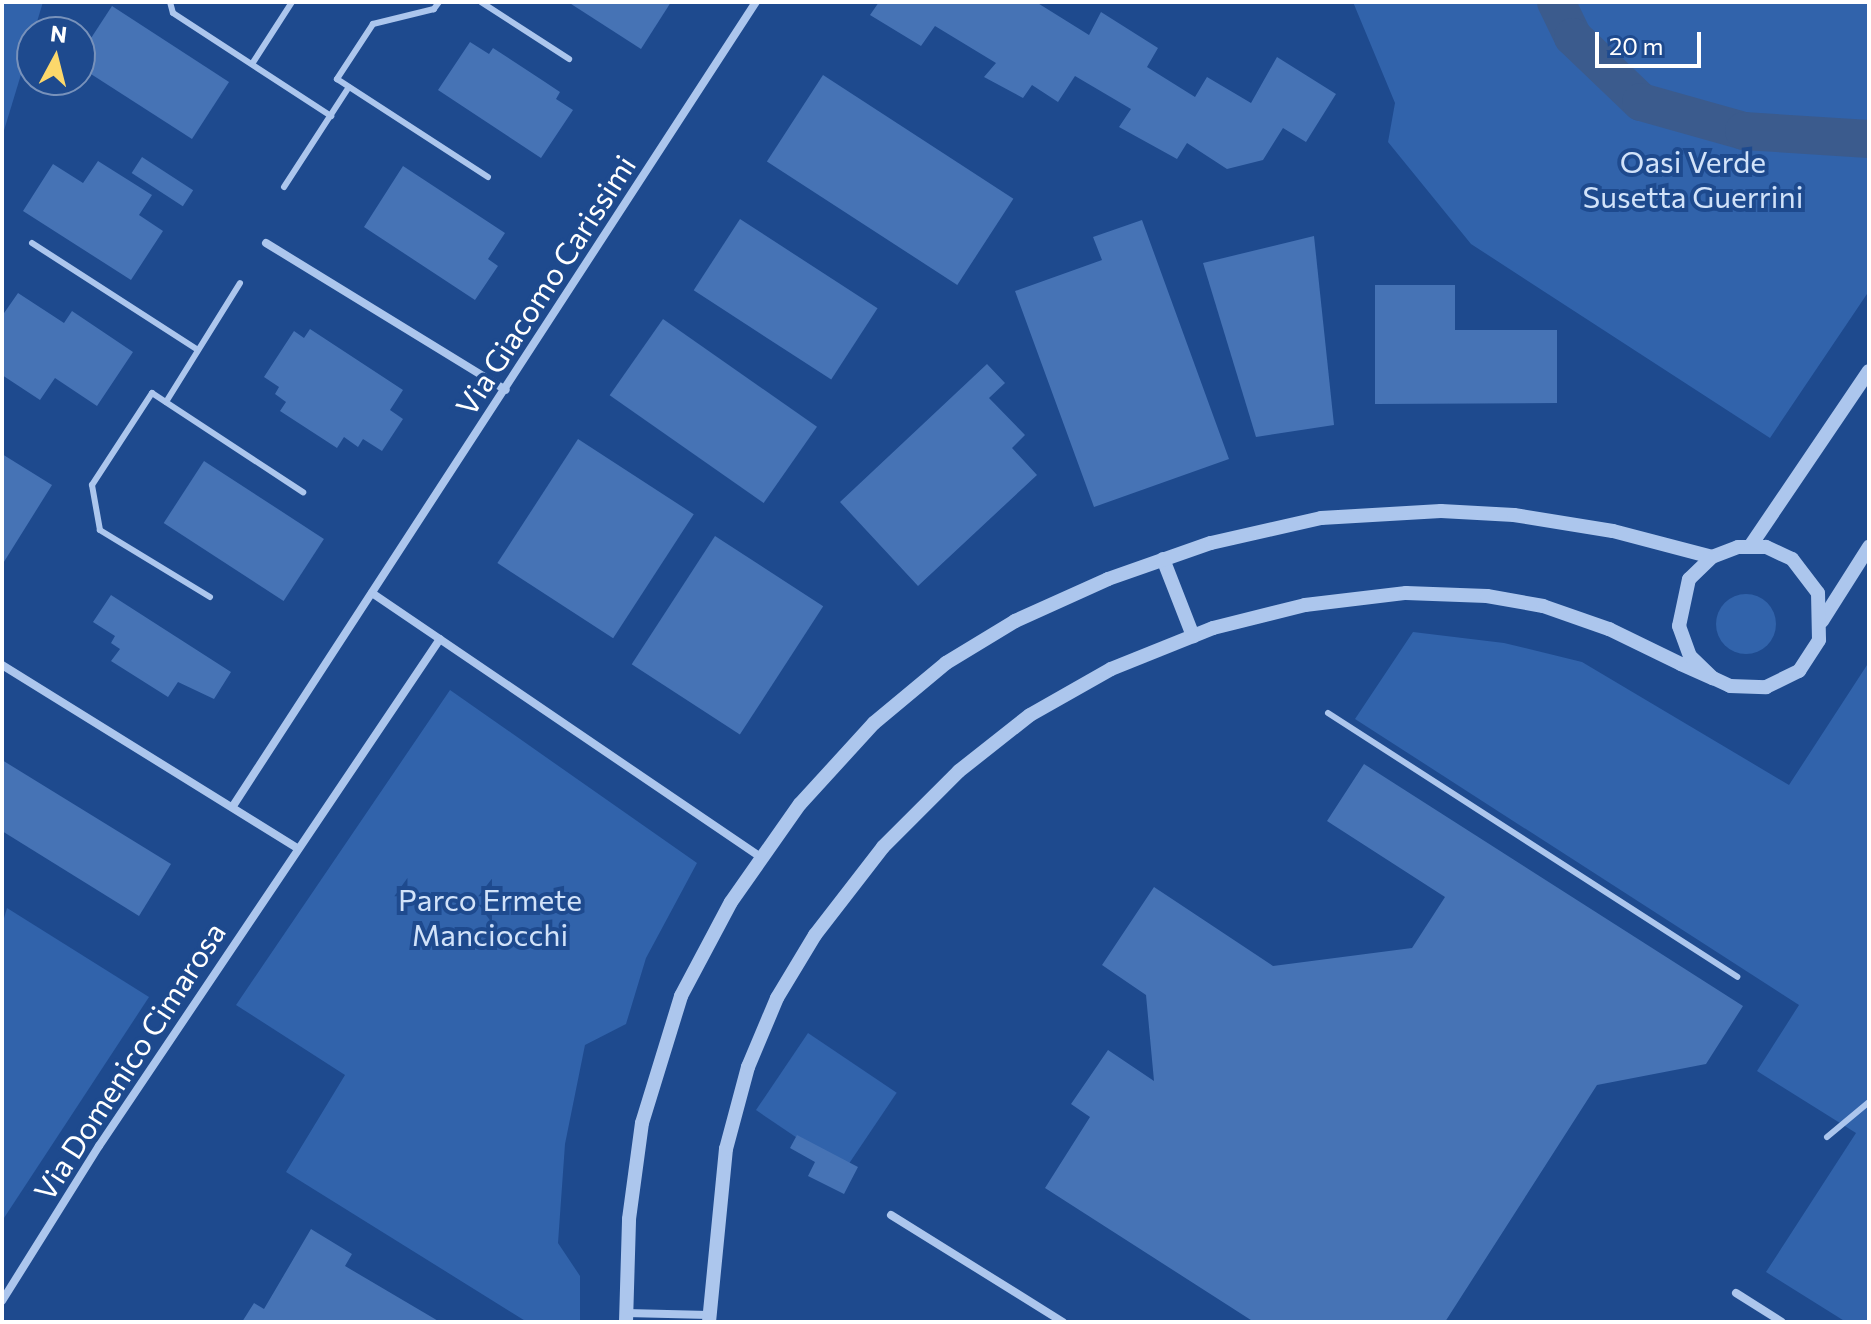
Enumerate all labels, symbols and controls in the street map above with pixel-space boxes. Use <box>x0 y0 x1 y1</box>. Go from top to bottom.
north arrow <box>16 16 96 96</box>
scale bar <box>1599 16 1705 66</box>
text: N <box>49 19 69 48</box>
text: 20 m <box>1609 31 1663 60</box>
park label: Oasi Verde Susetta Guerrini <box>1583 143 1803 214</box>
street label: Via Giacomo Carissimi <box>448 148 642 422</box>
park label: Parco Ermete Manciocchi <box>398 881 582 952</box>
street label: Via Domenico Cimarosa <box>26 915 232 1207</box>

